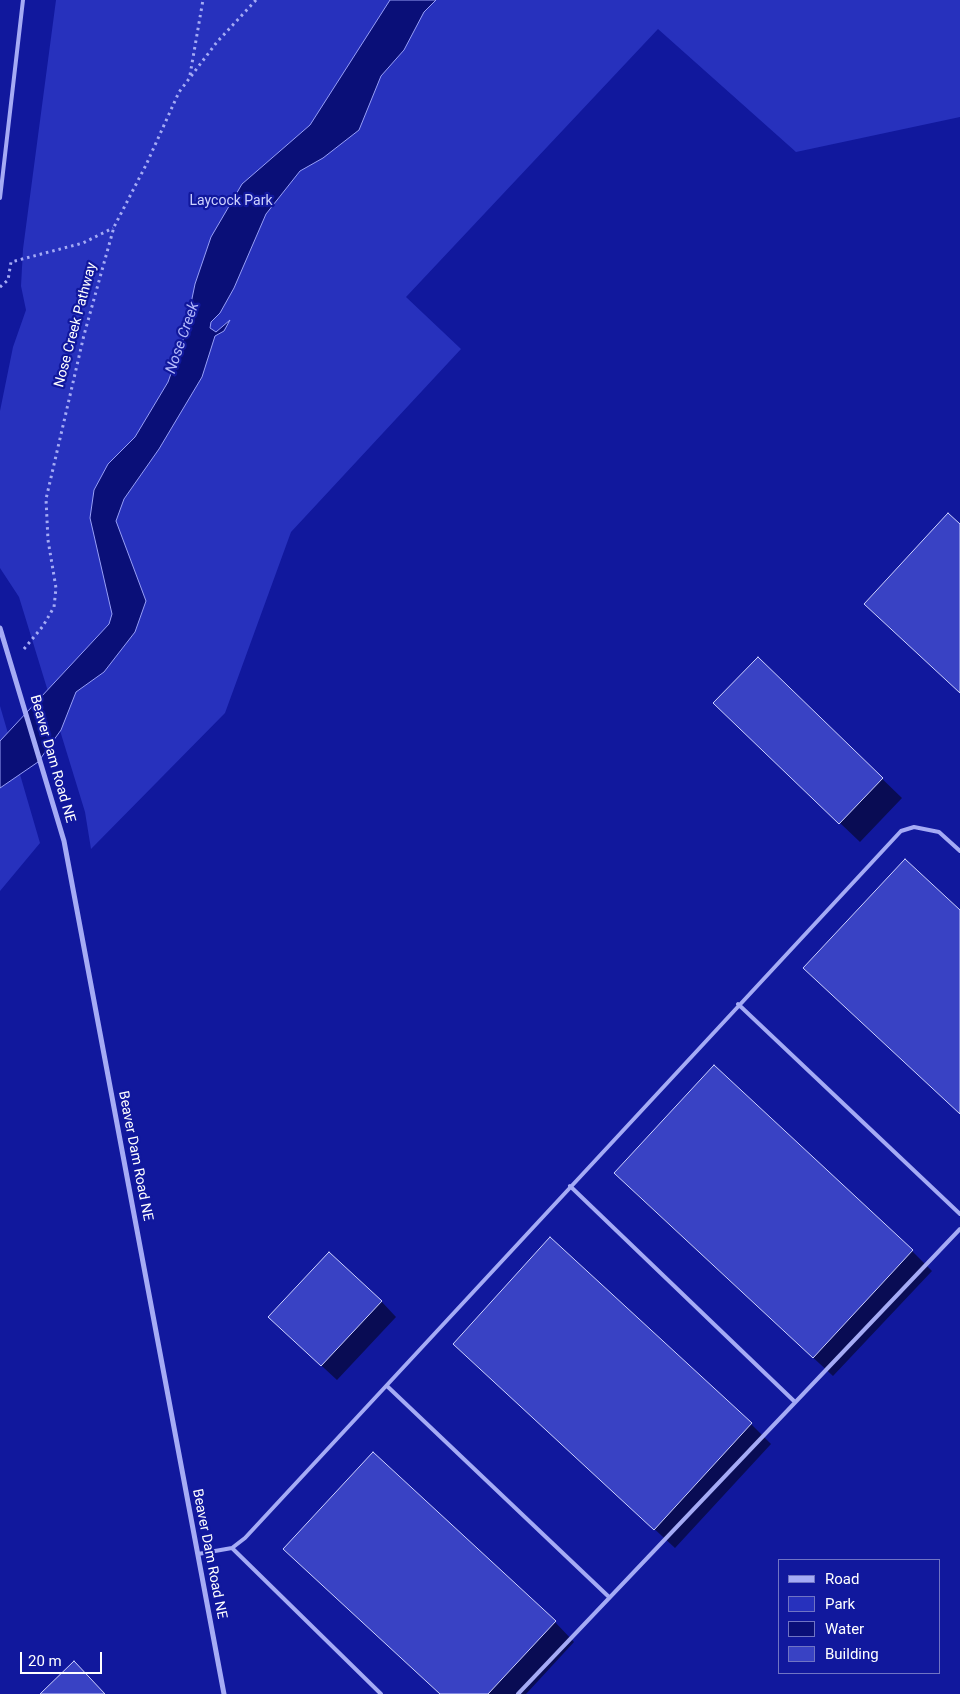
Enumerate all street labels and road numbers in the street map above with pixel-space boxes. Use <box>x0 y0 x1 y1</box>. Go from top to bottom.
street label: Nose Creek Pathway <box>51 261 101 389</box>
street label: Beaver Dam Road NE <box>26 693 78 825</box>
street label: Beaver Dam Road NE <box>114 1090 156 1222</box>
street label: Beaver Dam Road NE <box>188 1488 230 1620</box>

